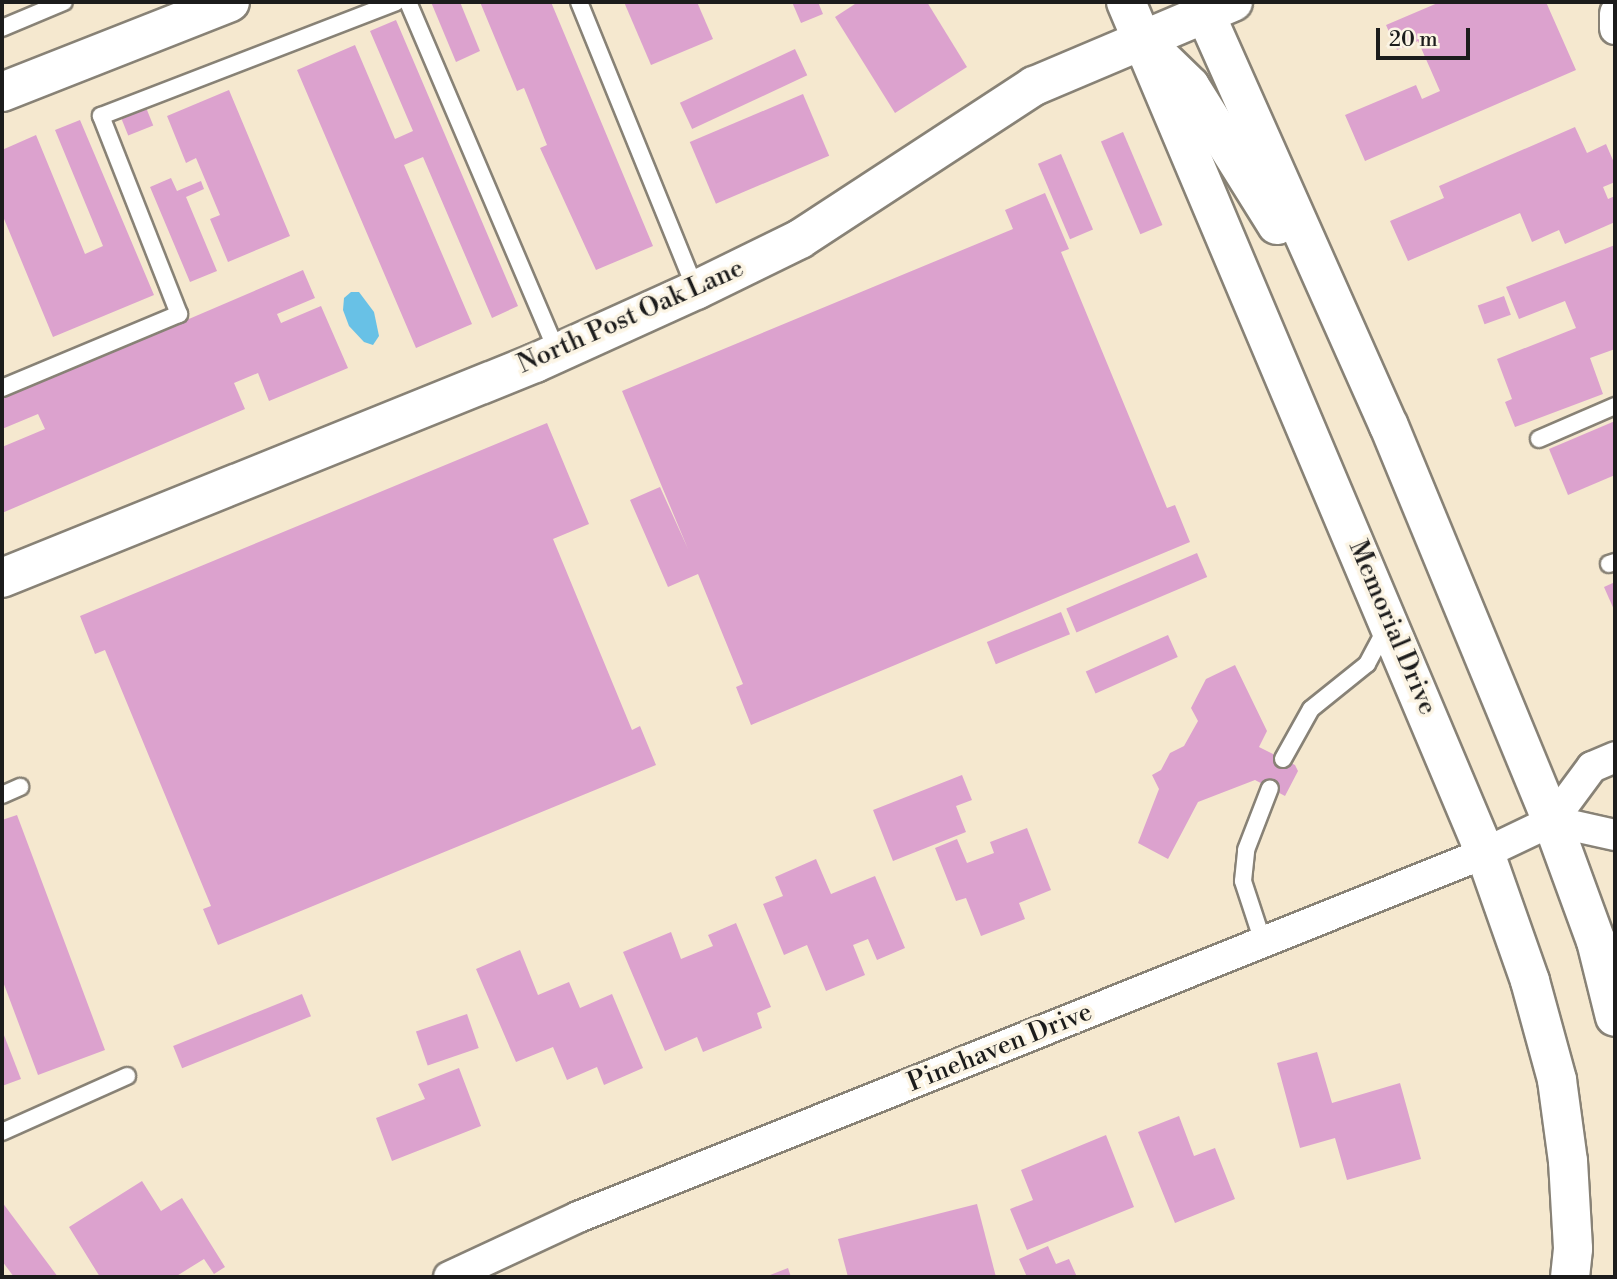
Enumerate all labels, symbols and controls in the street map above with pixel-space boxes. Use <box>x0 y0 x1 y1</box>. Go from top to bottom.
scale bar <box>1379 14 1474 58</box>
text: 20 m <box>1389 27 1438 53</box>
street label: North Post Oak Lane <box>513 253 749 381</box>
street label: Memorial Drive <box>1341 536 1443 720</box>
street label: Pinehaven Drive <box>903 997 1097 1099</box>

